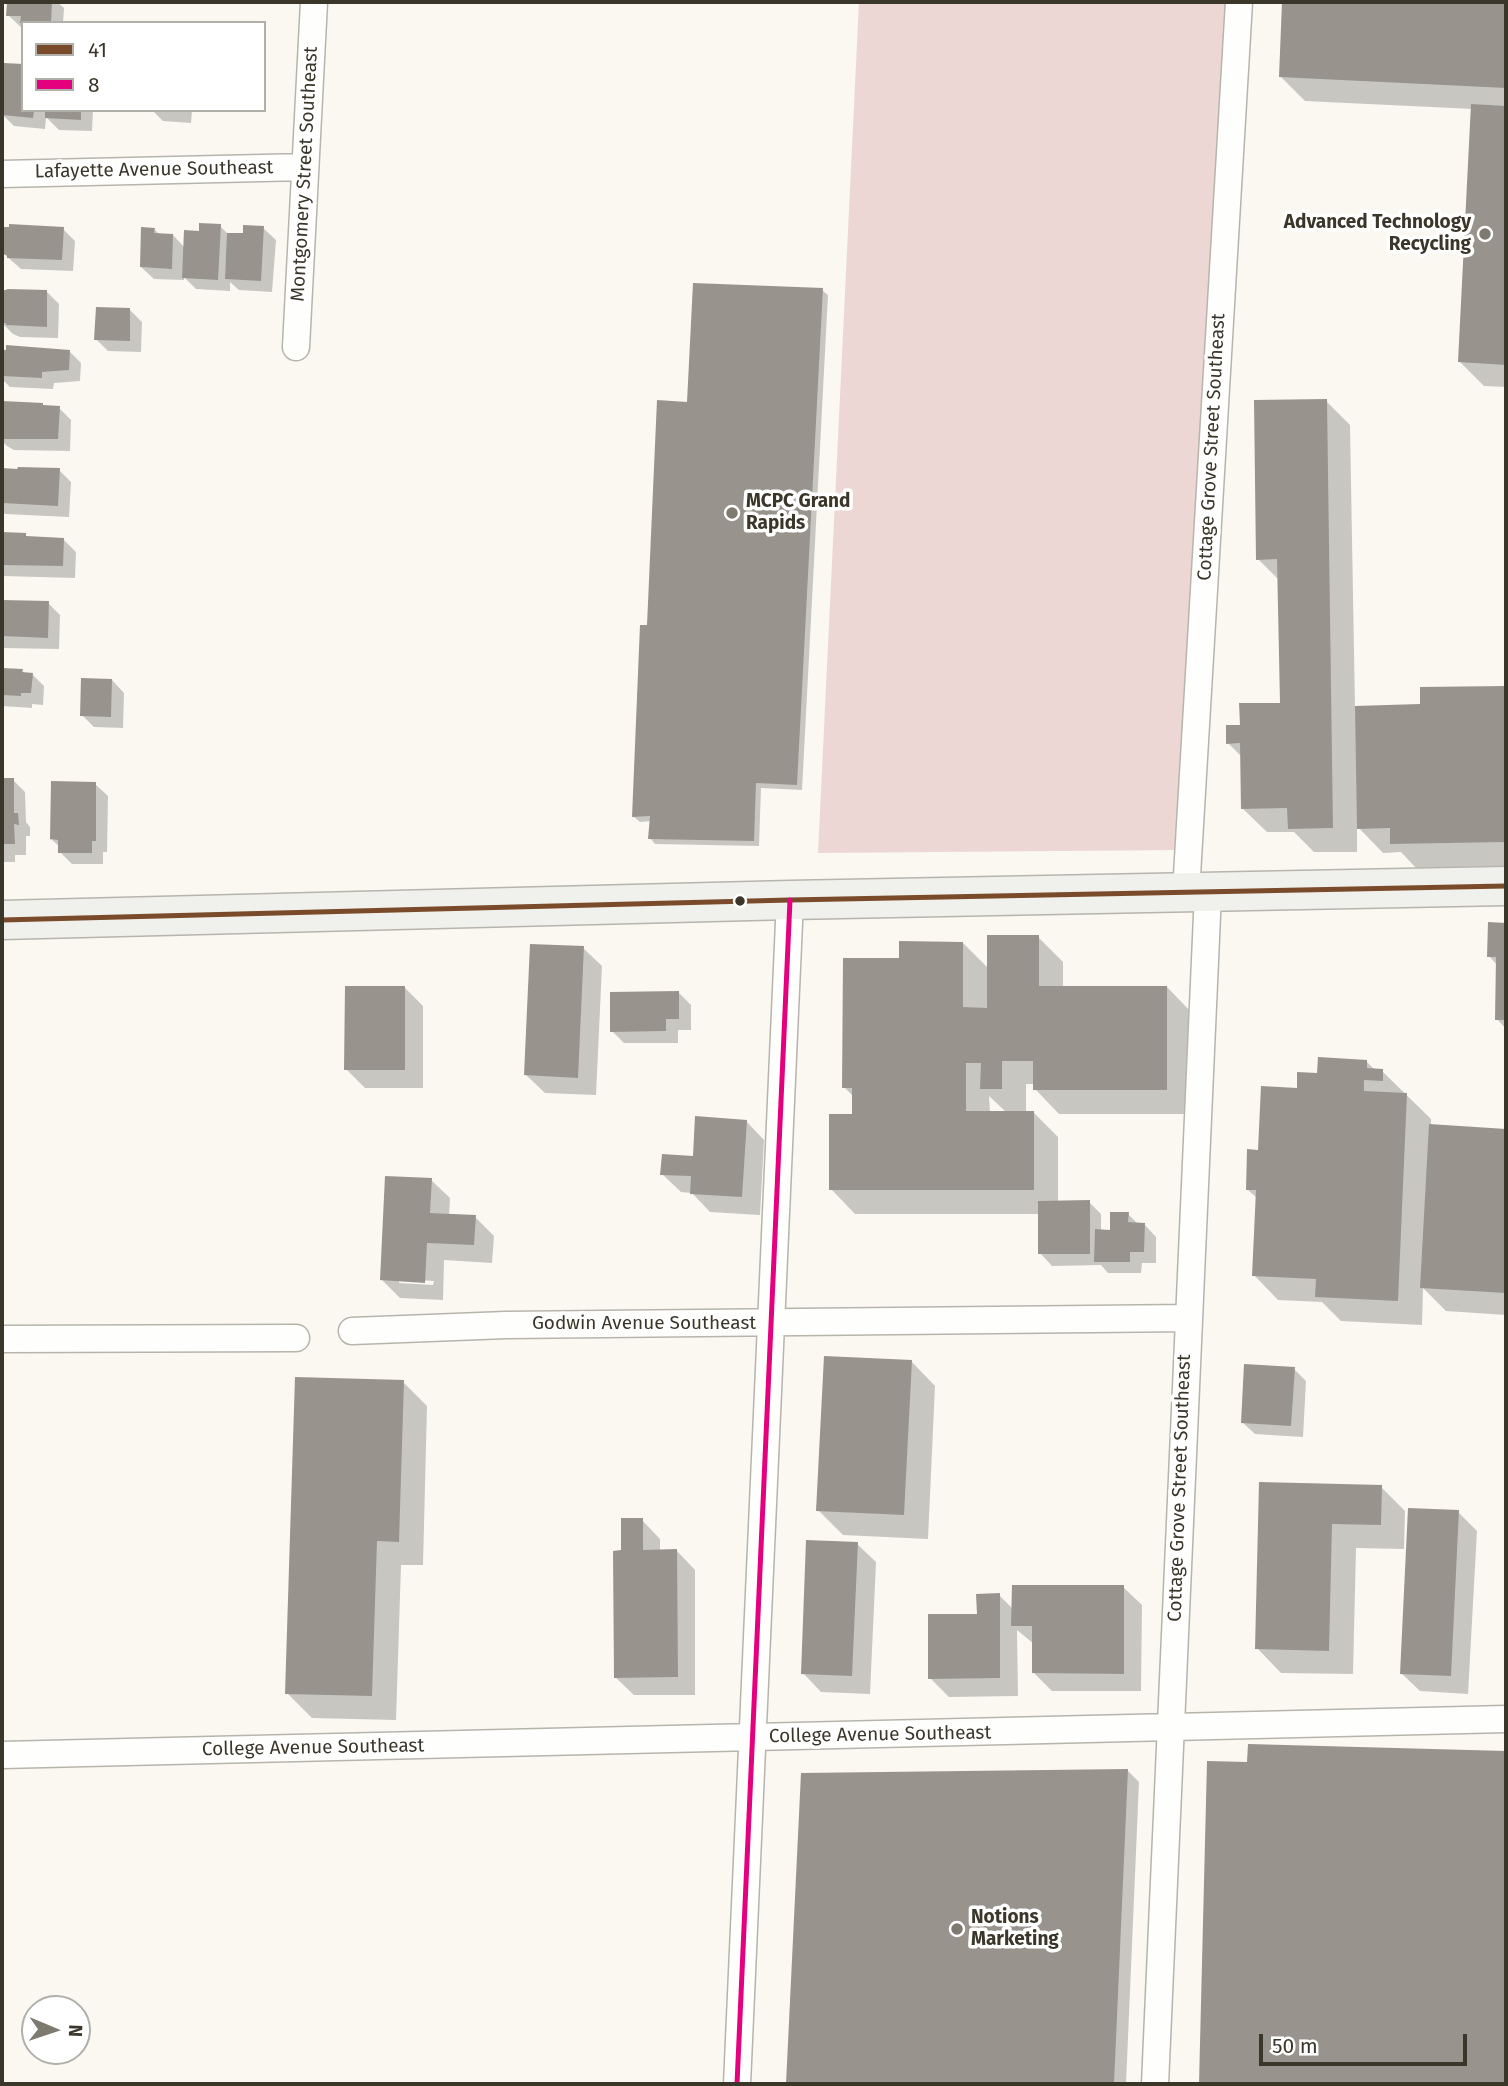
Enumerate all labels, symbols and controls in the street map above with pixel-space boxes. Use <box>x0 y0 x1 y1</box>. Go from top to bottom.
legend <box>21 21 266 112</box>
text: 41 <box>88 37 107 63</box>
street label: Montgomery Street Southeast <box>287 46 323 302</box>
text: 8 <box>88 72 100 98</box>
street label: Lafayette Avenue Southeast <box>34 157 274 183</box>
place label: Advanced Technology Recycling <box>1284 212 1471 256</box>
marker: Advanced Technology Recycling <box>1477 226 1493 242</box>
street label: Cottage Grove Street Southeast <box>1194 313 1230 581</box>
place label: MCPC Grand Rapids <box>746 491 850 535</box>
marker: MCPC Grand Rapids <box>724 505 740 521</box>
unlabelled marker <box>733 894 747 908</box>
street label: Godwin Avenue Southeast <box>532 1313 756 1335</box>
street label: Cottage Grove Street Southeast <box>1164 1354 1196 1622</box>
street label: College Avenue Southeast <box>769 1722 991 1748</box>
street label: College Avenue Southeast <box>202 1735 424 1761</box>
place label: Notions Marketing <box>971 1907 1059 1951</box>
marker: Notions Marketing <box>949 1921 965 1937</box>
north arrow <box>21 1995 91 2065</box>
scale bar <box>1263 2020 1471 2064</box>
text: N <box>64 2024 87 2037</box>
text: 50 m <box>1272 2033 1318 2059</box>

